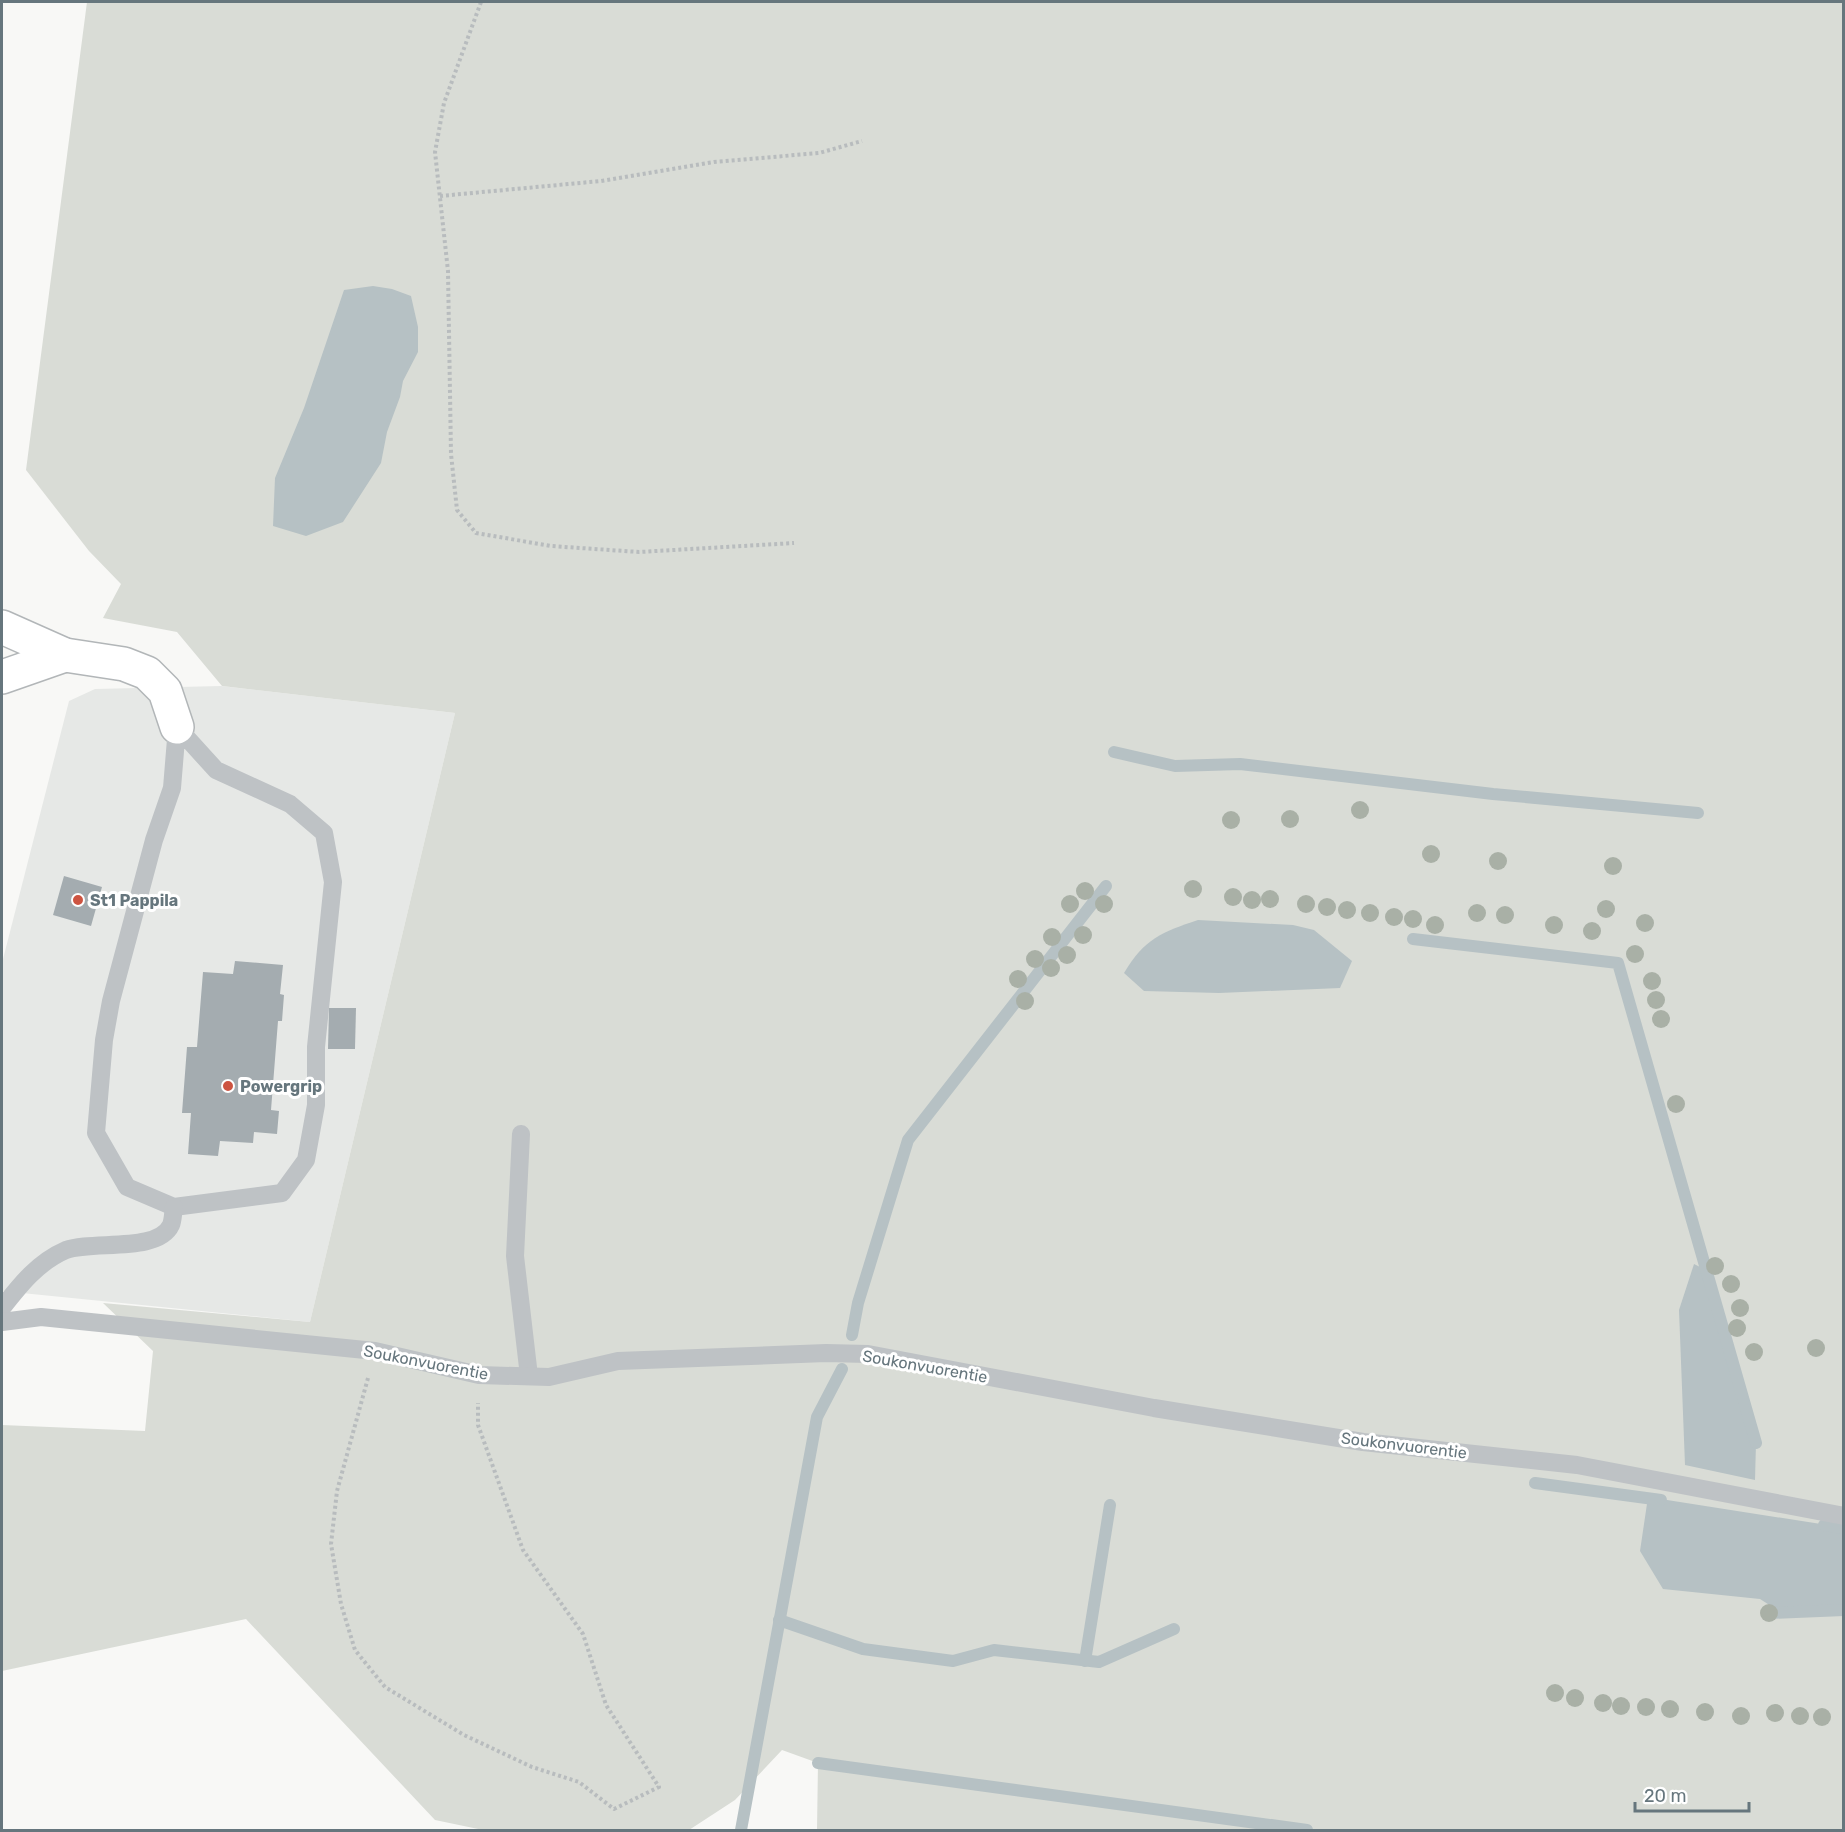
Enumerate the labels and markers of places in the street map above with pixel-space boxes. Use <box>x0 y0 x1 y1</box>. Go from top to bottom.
place label: St1 Pappila <box>90 891 178 910</box>
marker: St1 Pappila <box>71 893 85 907</box>
place label: Powergrip <box>240 1077 322 1096</box>
marker: Powergrip <box>221 1079 235 1093</box>

